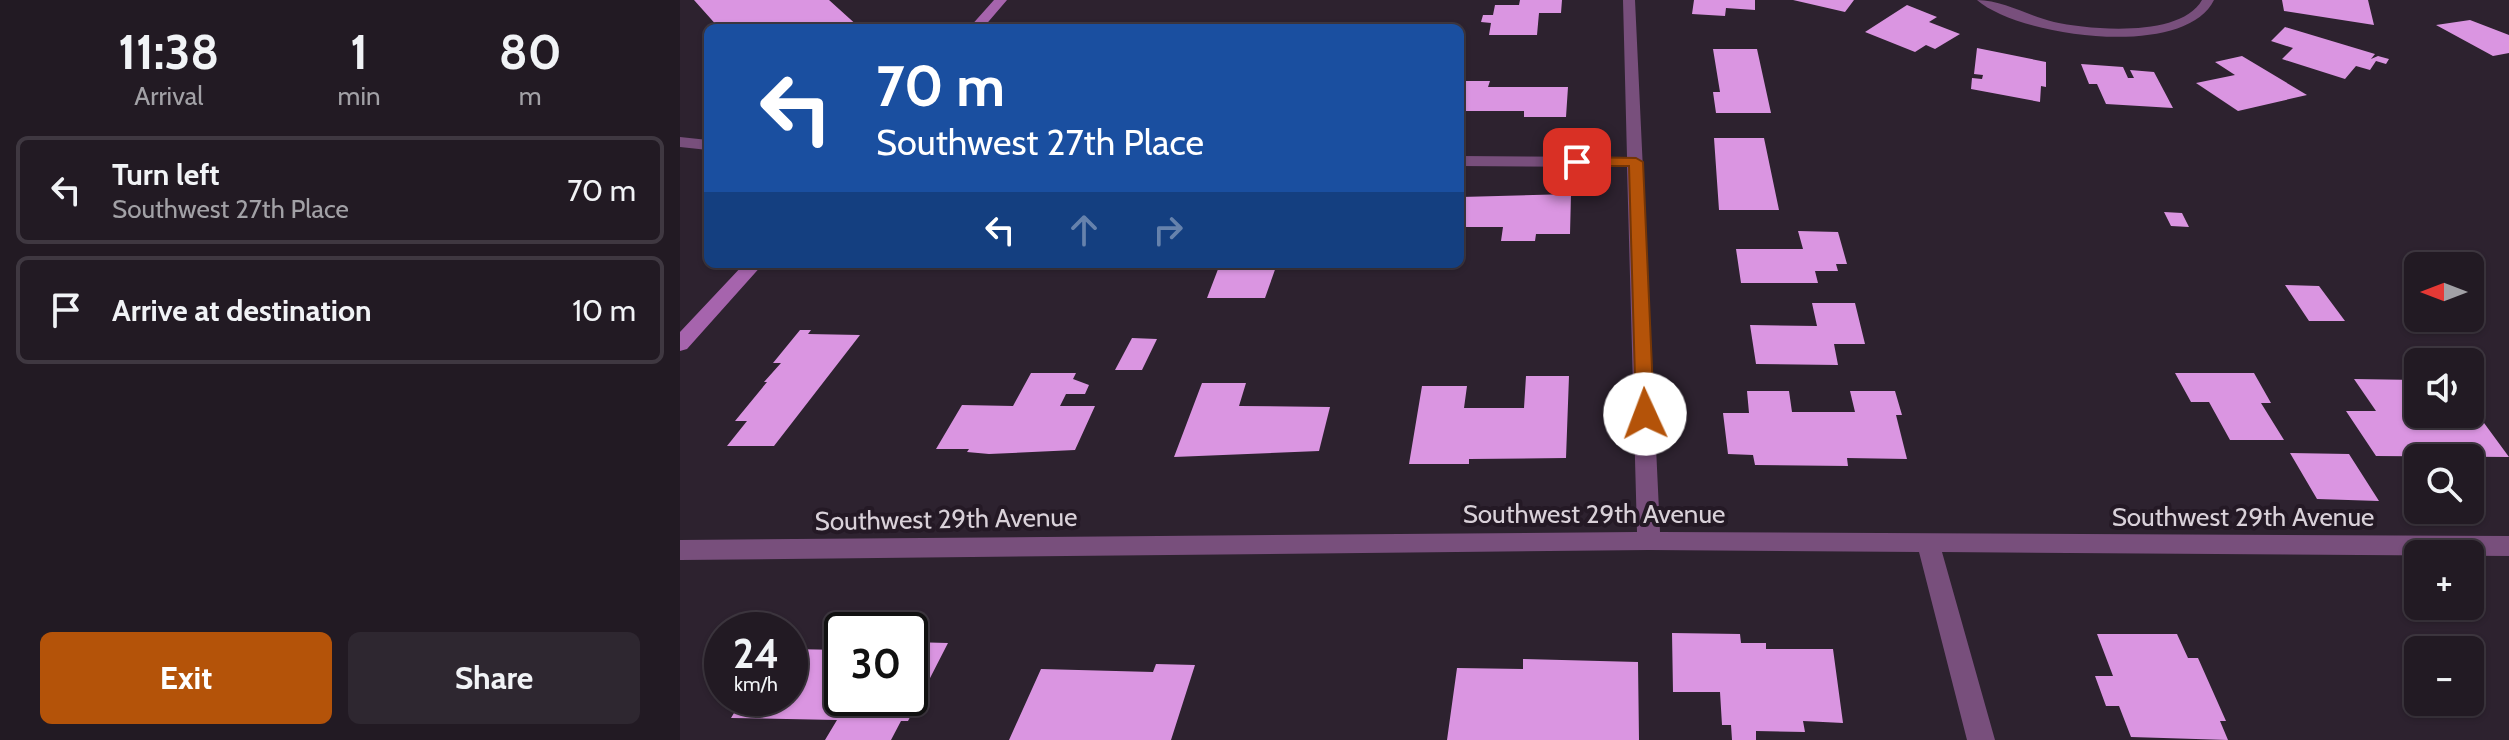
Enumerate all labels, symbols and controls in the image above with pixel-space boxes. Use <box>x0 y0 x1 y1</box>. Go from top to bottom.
text: 11:38 <box>118 23 219 81</box>
text: 1 <box>350 23 368 81</box>
text: 80 <box>499 23 562 81</box>
text: 70 m <box>876 52 1005 120</box>
icon: left <box>744 56 848 160</box>
text: Arrival <box>134 80 203 112</box>
text: min <box>338 80 380 112</box>
text: m <box>519 80 542 112</box>
text: Southwest 27th Place <box>876 120 1204 164</box>
pin <box>1543 128 1611 196</box>
icon: arrive <box>1555 140 1599 184</box>
text: Turn left <box>112 156 220 193</box>
icon: left <box>44 168 88 212</box>
text: 70 m <box>567 172 636 209</box>
text: Southwest 27th Place <box>112 193 349 225</box>
icon: left <box>978 208 1022 252</box>
icon: ahead <box>1062 208 1106 252</box>
icon: right <box>1146 208 1190 252</box>
north arrow <box>2404 252 2484 332</box>
map controls <box>2404 252 2484 716</box>
icon: arrive <box>44 288 88 332</box>
text: Arrive at destination <box>112 292 372 329</box>
text: 10 m <box>572 292 636 329</box>
button: sound <box>2404 348 2484 428</box>
position arrow <box>1603 372 1687 456</box>
button: search <box>2404 444 2484 524</box>
street label: Southwest 29th Avenue <box>1463 498 1725 530</box>
street label: Southwest 29th Avenue <box>814 501 1078 537</box>
street label: Southwest 29th Avenue <box>2112 501 2374 533</box>
button: + <box>2404 540 2484 620</box>
speed limit sign: 30 <box>824 612 928 716</box>
text: 24 <box>733 629 779 678</box>
button: Exit <box>40 632 332 724</box>
button: Share <box>348 632 640 724</box>
button: − <box>2404 636 2484 716</box>
text: km/h <box>734 672 778 696</box>

